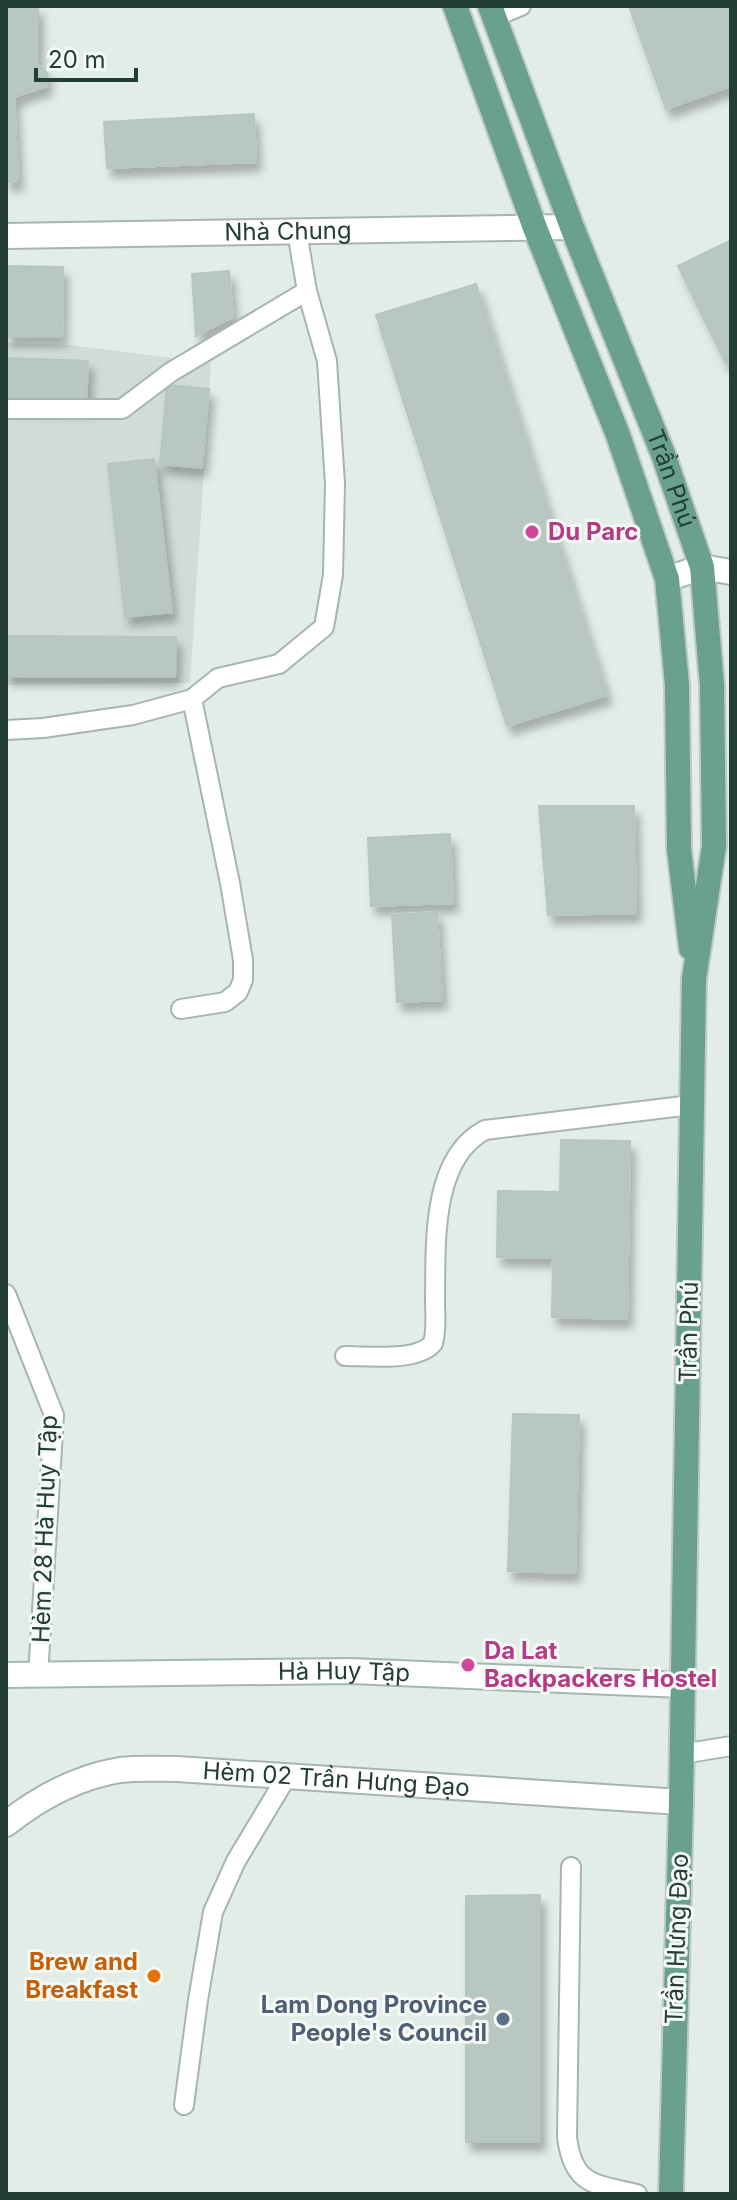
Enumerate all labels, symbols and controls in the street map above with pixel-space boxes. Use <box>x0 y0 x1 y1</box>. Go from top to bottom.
scale bar <box>36 32 136 82</box>
text: 20 m <box>48 45 106 74</box>
street label: Nhà Chung <box>224 216 352 247</box>
street label: Trần Phú <box>641 425 702 531</box>
place label: Du Parc <box>548 517 638 546</box>
marker: Du Parc <box>523 523 541 541</box>
street label: Trần Phú <box>673 1281 704 1383</box>
street label: Hẻm 28 Hà Huy Tập <box>26 1415 63 1643</box>
place label: Da Lat Backpackers Hostel <box>484 1636 717 1693</box>
street label: Hà Huy Tập <box>278 1656 411 1687</box>
marker: Da Lat Backpackers Hostel <box>459 1656 477 1674</box>
street label: Hẻm 02 Trần Hưng Đạo <box>202 1756 470 1802</box>
street label: Trần Hưng Đạo <box>659 1853 694 2025</box>
place label: Brew and Breakfast <box>25 1947 138 2004</box>
marker: Brew and Breakfast <box>145 1967 163 1985</box>
place label: Lam Dong Province People's Council <box>261 1990 487 2047</box>
marker: Lam Dong Province People's Council <box>494 2010 512 2028</box>

